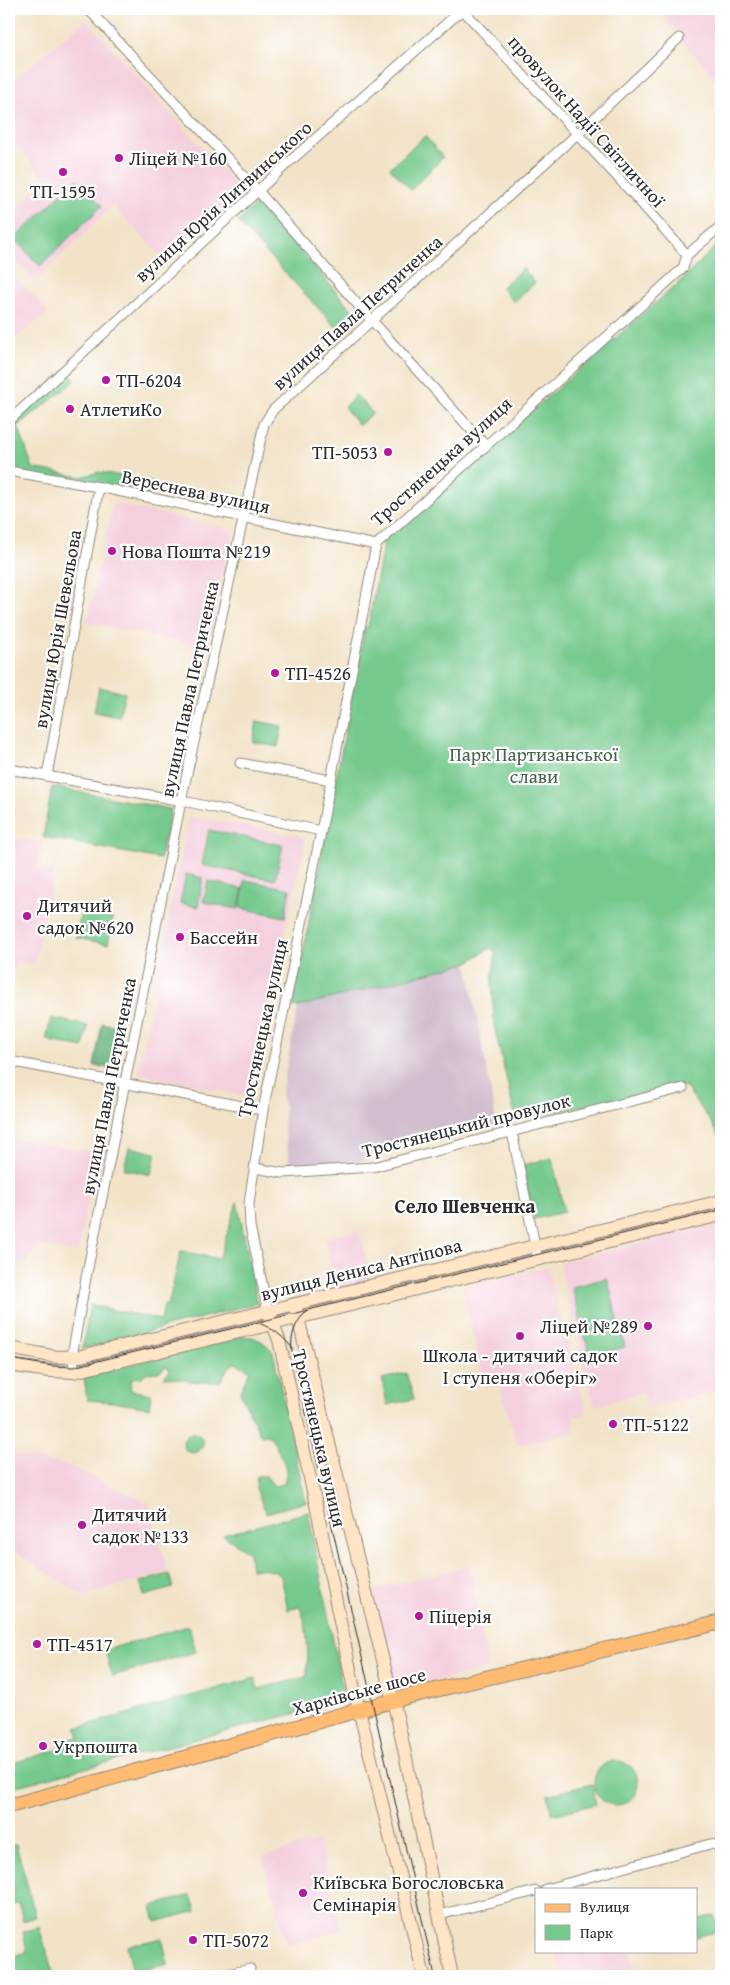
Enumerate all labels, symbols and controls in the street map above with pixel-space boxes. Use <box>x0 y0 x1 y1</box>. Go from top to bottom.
street label: провулок Надії Світличної <box>502 29 672 214</box>
street label: вулиця Юрія Литвинського <box>128 114 318 288</box>
place label: Ліцей №160 <box>129 144 227 172</box>
marker: Ліцей №160 <box>113 152 125 164</box>
marker: ТП-1595 <box>57 166 69 178</box>
place label: ТП-1595 <box>30 177 96 205</box>
street label: вулиця Павла Петриченка <box>266 228 448 396</box>
place label: ТП-6204 <box>116 366 182 394</box>
marker: ТП-6204 <box>100 374 112 386</box>
street label: Тростянецька вулиця <box>364 390 518 532</box>
place label: АтлетиКо <box>80 395 162 423</box>
marker: АтлетиКо <box>64 403 76 415</box>
place label: ТП-5053 <box>312 438 378 466</box>
marker: ТП-5053 <box>382 446 394 458</box>
street label: Вереснева вулиця <box>119 462 273 520</box>
street label: вулиця Юрія Шевельова <box>26 527 88 731</box>
place label: Нова Пошта №219 <box>122 537 271 565</box>
marker: Нова Пошта №219 <box>106 545 118 557</box>
street label: вулиця Павла Петриченка <box>152 578 226 800</box>
place label: ТП-4526 <box>285 659 351 687</box>
marker: ТП-4526 <box>269 667 281 679</box>
park label: Парк Партизанської слави <box>450 740 619 790</box>
place label: Дитячий садок №620 <box>36 891 134 941</box>
marker: Дитячий садок №620 <box>21 910 33 922</box>
place label: Бассейн <box>190 923 258 951</box>
marker: Бассейн <box>174 931 186 943</box>
street label: Тростянецька вулиця <box>229 936 295 1120</box>
street label: вулиця Павла Петриченка <box>73 975 143 1197</box>
street label: Тростянецький провулок <box>359 1086 573 1164</box>
district label: Село Шевченка <box>394 1191 536 1220</box>
street label: вулиця Дениса Антіпова <box>258 1230 464 1308</box>
place label: Ліцей №289 <box>540 1312 638 1340</box>
marker: Ліцей №289 <box>642 1320 654 1332</box>
marker: Школа - дитячий садок І ступеня «Оберіг» <box>514 1330 526 1342</box>
place label: Школа - дитячий садок І ступеня «Оберіг» <box>423 1341 617 1391</box>
street label: Тростянецька вулиця <box>286 1346 354 1530</box>
place label: ТП-5122 <box>623 1410 689 1438</box>
marker: ТП-5122 <box>607 1418 619 1430</box>
place label: Дитячий садок №133 <box>91 1500 189 1550</box>
marker: Дитячий садок №133 <box>76 1519 88 1531</box>
place label: Піцерія <box>429 1602 492 1630</box>
marker: Піцерія <box>413 1610 425 1622</box>
place label: ТП-4517 <box>47 1630 113 1658</box>
marker: ТП-4517 <box>31 1638 43 1650</box>
street label: Харківське шосе <box>289 1660 429 1722</box>
place label: Укрпошта <box>53 1732 138 1760</box>
marker: Укрпошта <box>37 1740 49 1752</box>
place label: Київська Богословська Семінарія <box>313 1868 504 1918</box>
marker: Київська Богословська Семінарія <box>297 1887 309 1899</box>
legend <box>535 1888 698 1952</box>
text: Вулиця <box>580 1896 630 1917</box>
text: Парк <box>580 1922 613 1943</box>
place label: ТП-5072 <box>203 1926 269 1954</box>
marker: ТП-5072 <box>187 1934 199 1946</box>

